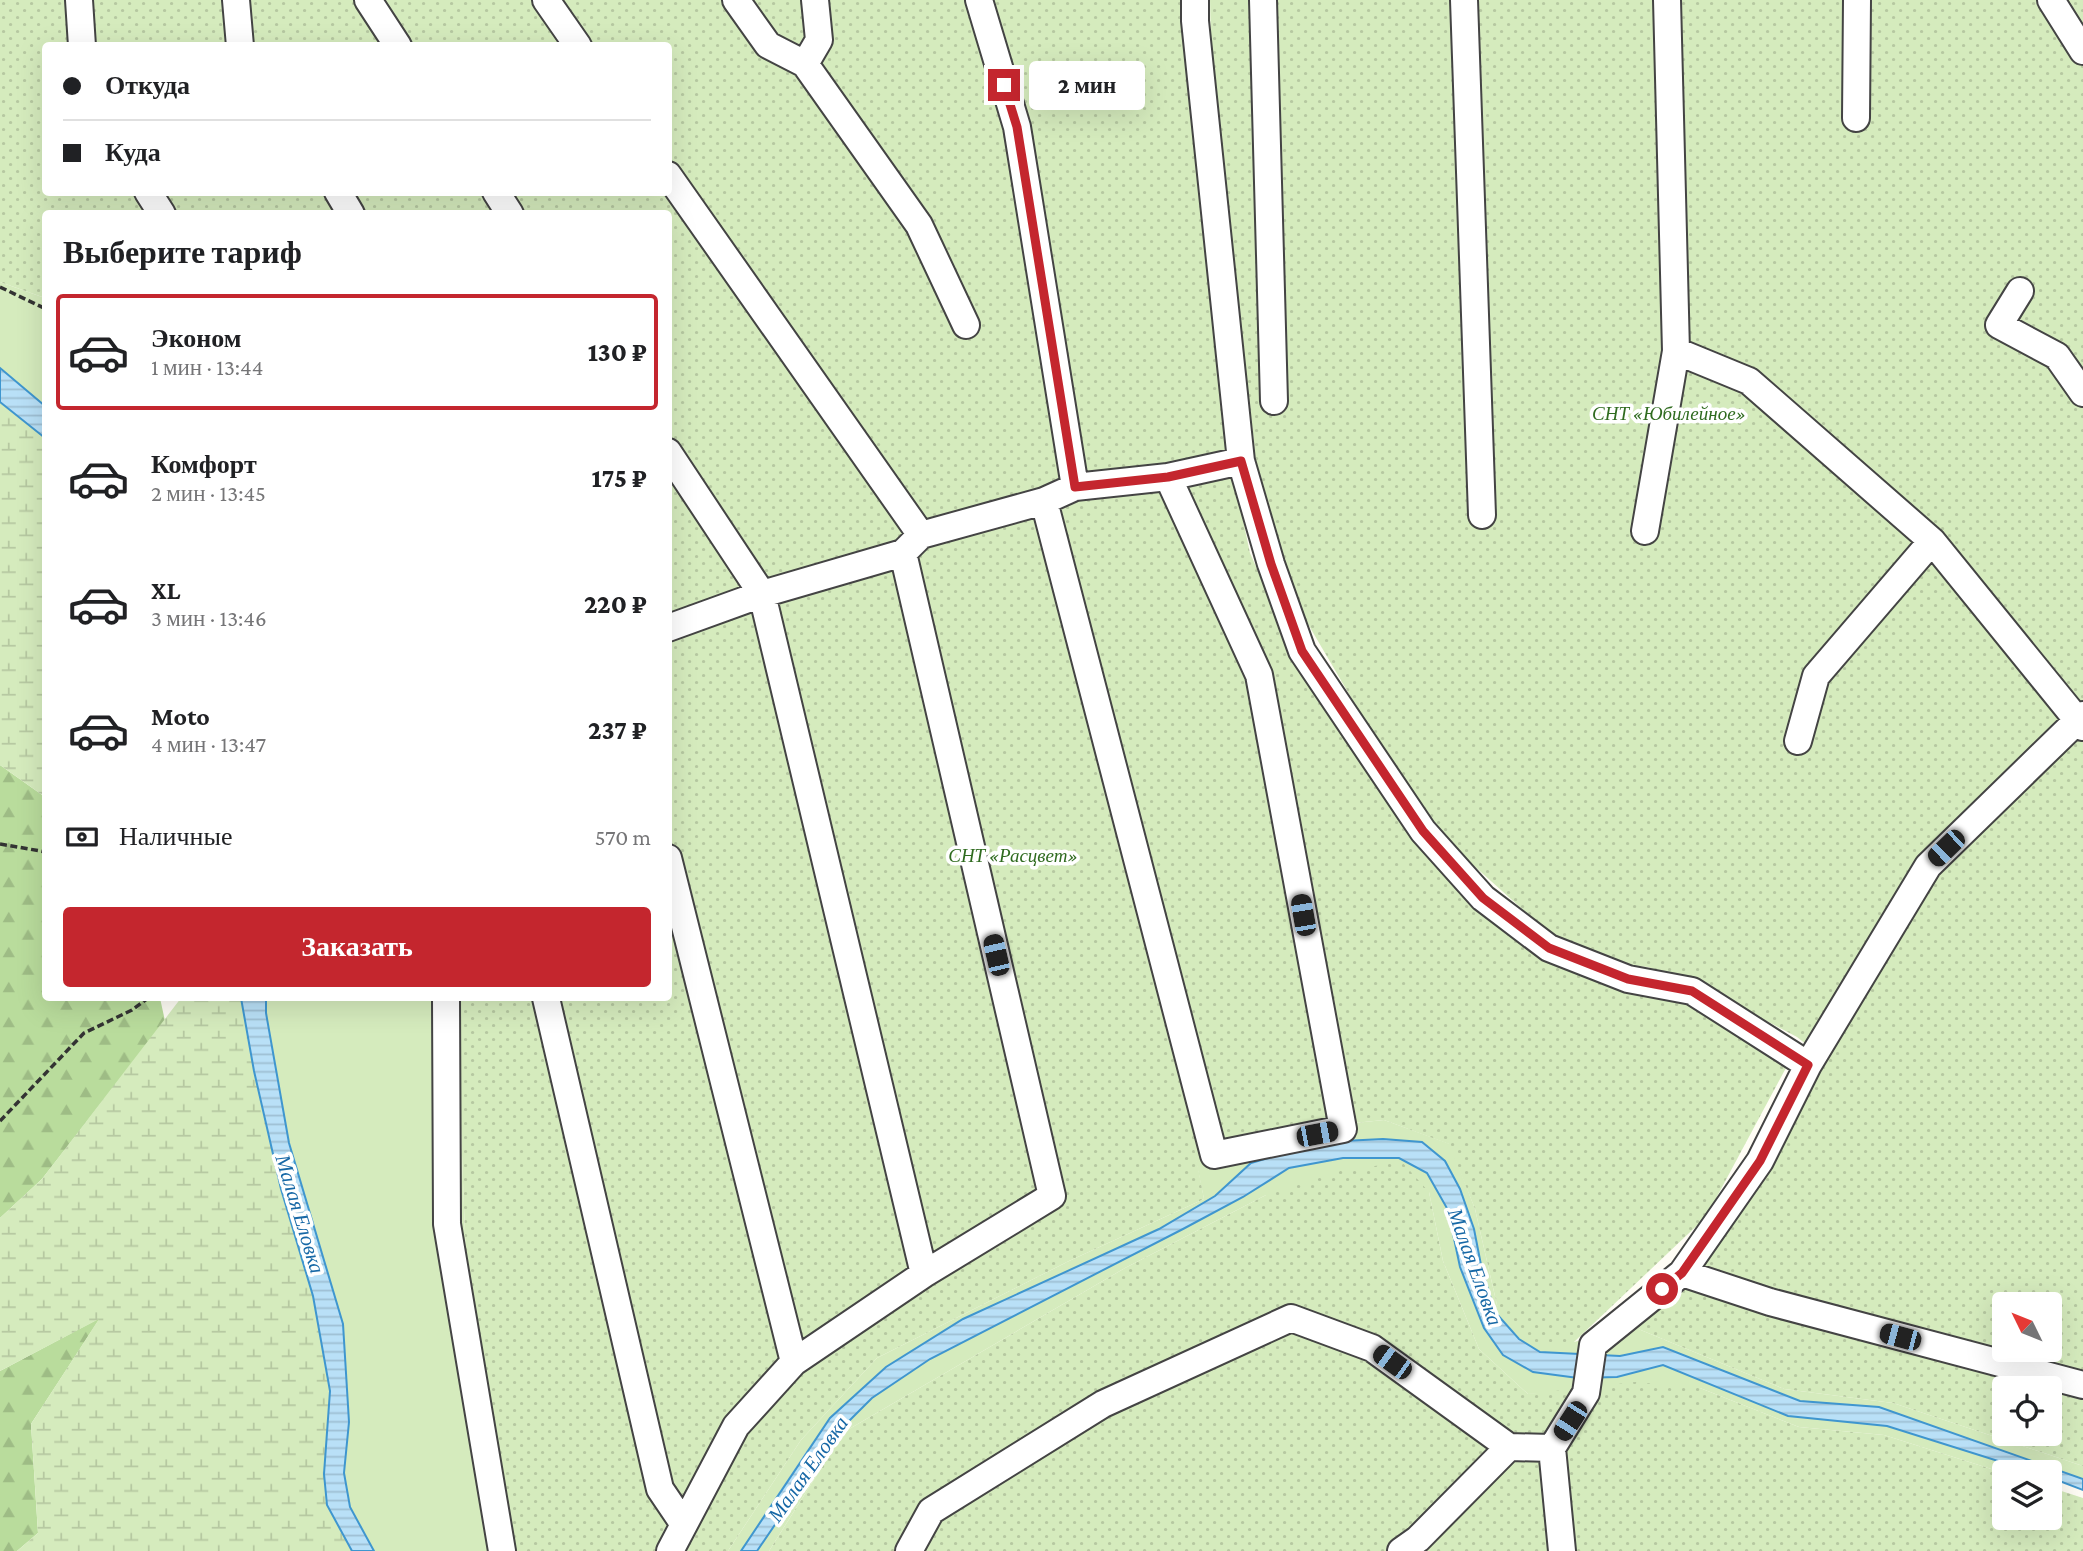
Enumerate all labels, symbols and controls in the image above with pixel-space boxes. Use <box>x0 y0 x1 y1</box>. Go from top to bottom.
callout: 2 мин <box>1028 60 1144 110</box>
route end <box>988 69 1020 101</box>
text: Откуда <box>105 71 190 100</box>
text: 2 мин <box>1058 72 1116 98</box>
text: Куда <box>105 138 161 167</box>
text: Выберите тариф <box>63 234 302 270</box>
icon: car <box>67 321 130 384</box>
text: Эконом <box>151 324 241 353</box>
text: 130 ₽ <box>588 338 647 367</box>
text: 1 мин · 13:44 <box>151 354 264 380</box>
park label: СНТ «Юбилейное» <box>1592 403 1746 424</box>
icon: car <box>67 447 130 510</box>
text: Комфорт <box>151 450 257 479</box>
text: 175 ₽ <box>591 464 647 493</box>
text: 2 мин · 13:45 <box>151 480 266 506</box>
icon: car <box>67 573 130 636</box>
text: XL <box>151 576 180 605</box>
text: 220 ₽ <box>584 590 647 619</box>
text: 3 мин · 13:46 <box>151 605 267 631</box>
icon: car <box>67 699 130 762</box>
text: Moto <box>151 702 210 731</box>
text: 237 ₽ <box>588 716 647 745</box>
text: 4 мин · 13:47 <box>151 731 266 757</box>
icon: cash <box>63 818 101 856</box>
text: Наличные <box>119 822 232 851</box>
text: 570 m <box>595 824 651 850</box>
car <box>1924 826 1969 870</box>
park label: СНТ «Расцвет» <box>948 845 1078 866</box>
car <box>1290 892 1317 938</box>
button: Заказать <box>63 907 651 987</box>
car <box>982 932 1011 978</box>
car <box>1295 1120 1340 1148</box>
water label: Малая Еловка <box>270 1151 329 1276</box>
water label: Малая Еловка <box>1442 1204 1507 1329</box>
route start <box>1646 1273 1678 1305</box>
north arrow <box>1992 1292 2062 1362</box>
map controls <box>1992 1292 2062 1530</box>
car <box>1877 1321 1924 1353</box>
car <box>1369 1341 1416 1383</box>
button: locate <box>1992 1376 2062 1446</box>
car <box>1550 1398 1591 1444</box>
water label: Малая Еловка <box>762 1412 853 1527</box>
button: layers <box>1992 1460 2062 1530</box>

